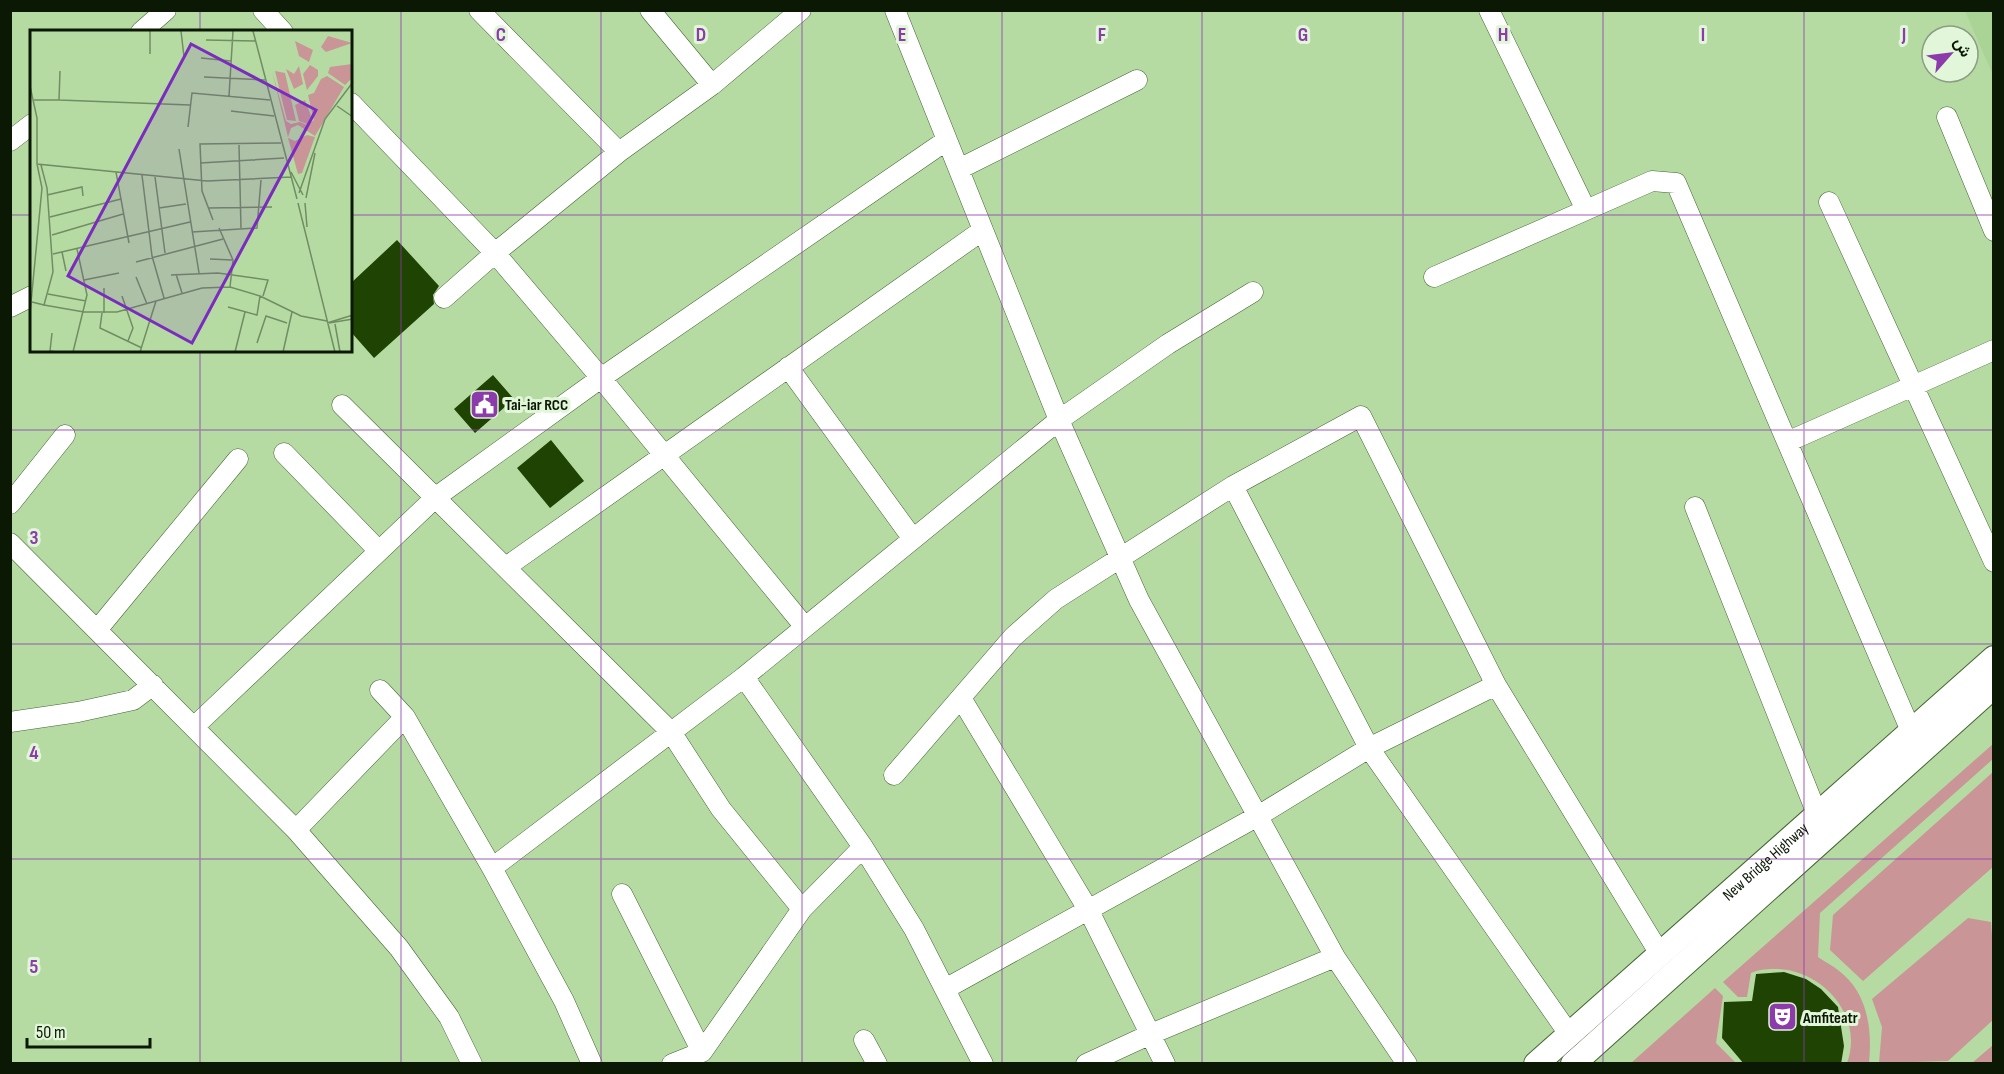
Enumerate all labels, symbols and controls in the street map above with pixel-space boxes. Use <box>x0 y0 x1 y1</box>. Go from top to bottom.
text: C <box>496 23 506 47</box>
text: D <box>696 23 706 47</box>
text: E <box>898 23 906 47</box>
text: F <box>1098 23 1106 47</box>
text: G <box>1298 23 1308 47</box>
text: H <box>1498 23 1508 47</box>
text: I <box>1701 23 1705 47</box>
text: J <box>1901 23 1906 47</box>
north arrow <box>1920 24 1980 84</box>
inset map <box>30 30 352 352</box>
text: ش <box>1949 35 1975 61</box>
public building icon: Tai-iar RCC <box>468 388 500 420</box>
place label: Tai-iar RCC <box>505 396 568 415</box>
text: 3 <box>30 526 39 550</box>
text: 4 <box>29 741 39 765</box>
street label: New Bridge Highway <box>1719 819 1813 905</box>
text: 5 <box>30 955 39 979</box>
theatre icon: Amfiteatr <box>1766 1001 1798 1033</box>
place label: Amfiteatr <box>1802 1009 1858 1028</box>
scale bar <box>27 1011 150 1049</box>
text: 50 m <box>36 1022 66 1043</box>

